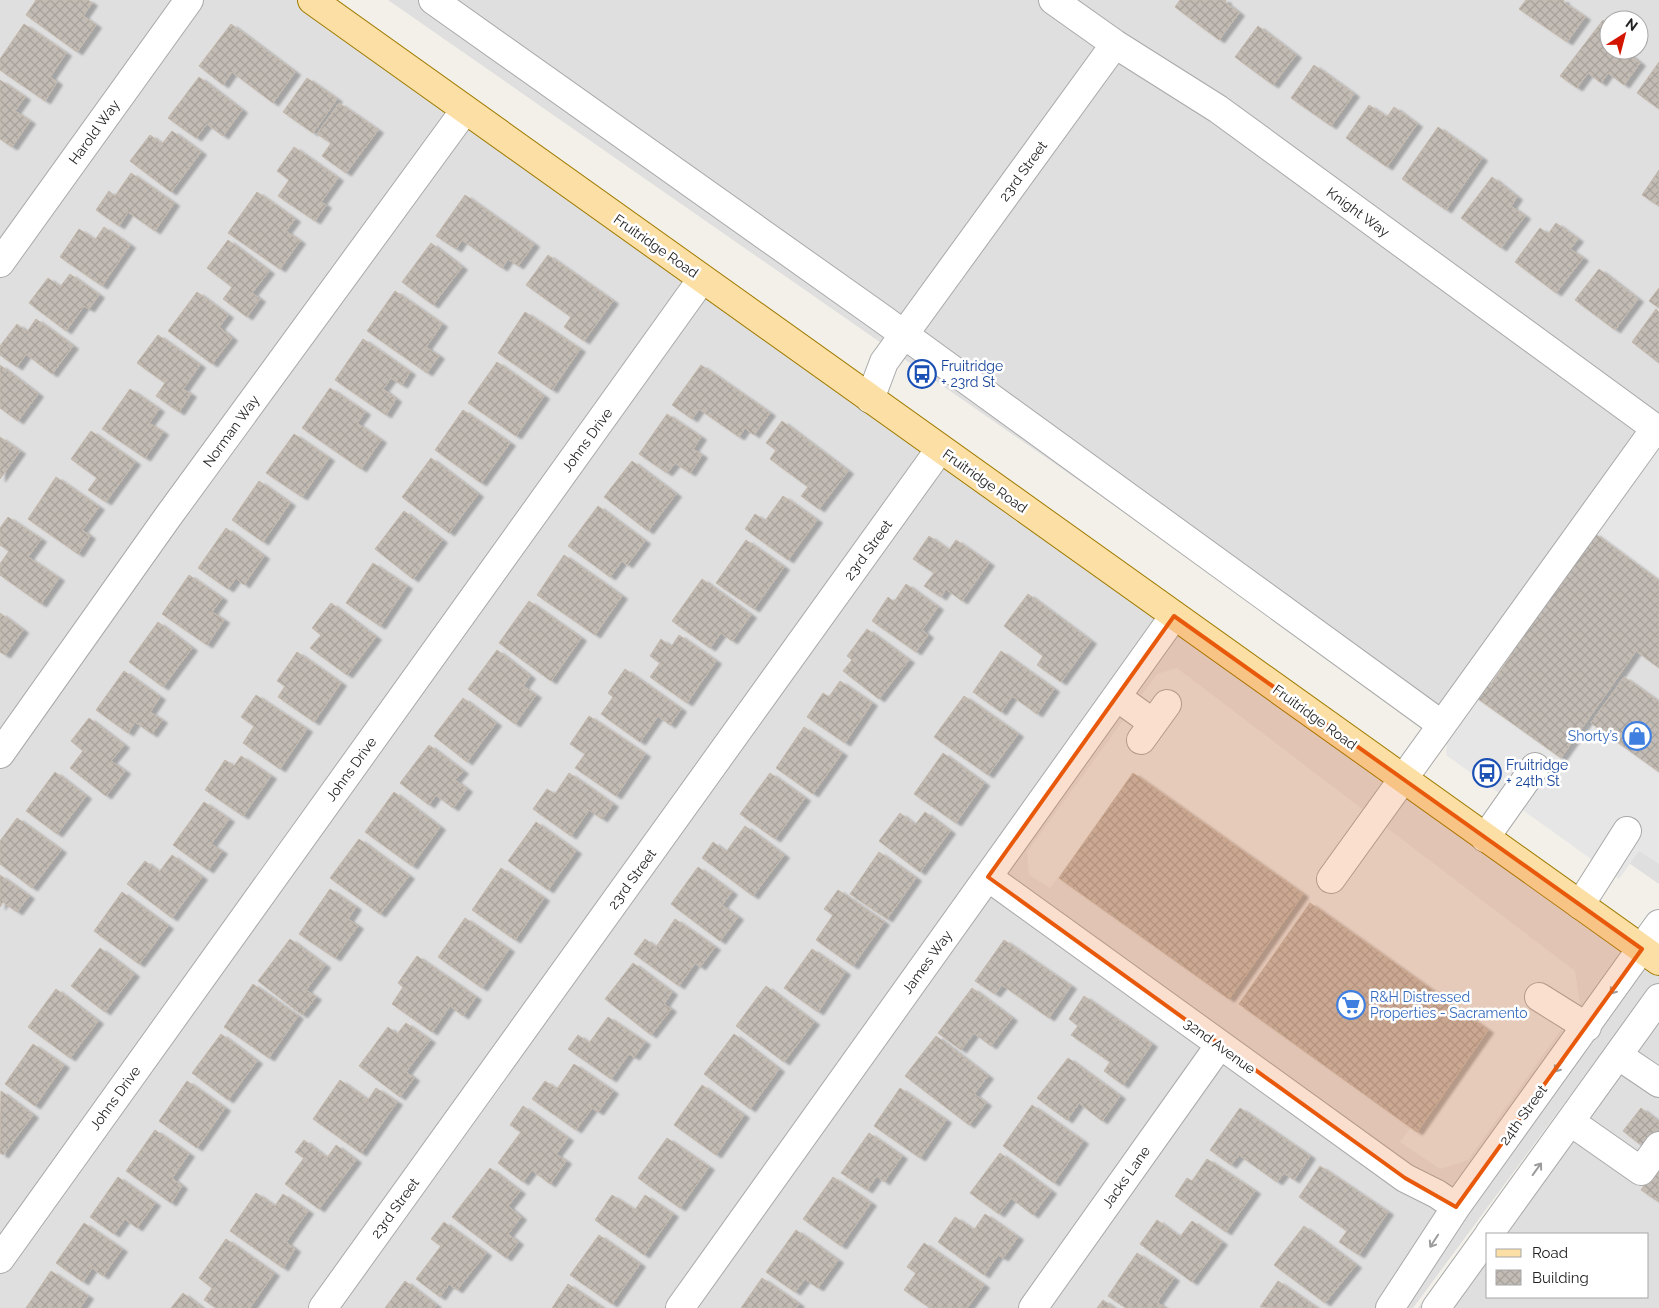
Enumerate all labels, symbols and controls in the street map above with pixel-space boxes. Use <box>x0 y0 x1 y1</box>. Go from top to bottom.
north arrow <box>1599 10 1649 60</box>
text: N <box>1623 15 1641 34</box>
street label: Harold Way <box>65 96 123 167</box>
street label: 23rd Street <box>996 138 1050 204</box>
street label: Knight Way <box>1324 184 1393 240</box>
street label: Fruitridge Road <box>611 211 701 281</box>
place label: Fruitridge + 23rd St <box>941 358 1003 390</box>
bus stop icon: Fruitridge + 23rd St <box>907 359 937 389</box>
street label: Norman Way <box>200 392 263 470</box>
street label: Johns Drive <box>558 405 616 475</box>
street label: Fruitridge Road <box>940 446 1030 516</box>
street label: 23rd Street <box>841 517 895 583</box>
street label: Fruitridge Road <box>1270 681 1360 753</box>
shop icon: Shorty’s <box>1622 721 1652 751</box>
place label: Shorty’s <box>1568 728 1618 744</box>
street label: Johns Drive <box>322 734 380 804</box>
place label: Fruitridge + 24th St <box>1506 757 1568 789</box>
bus stop icon: Fruitridge + 24th St <box>1472 758 1502 788</box>
street label: 23rd Street <box>605 846 659 912</box>
street label: James Way <box>899 927 955 997</box>
one-way arrow <box>1610 981 1620 995</box>
place label: R&H Distressed Properties - Sacramento <box>1370 989 1528 1021</box>
supermarket icon: R&H Distressed Properties - Sacramento <box>1336 990 1366 1020</box>
street label: 32nd Avenue <box>1181 1015 1259 1077</box>
one-way arrow <box>1554 1059 1564 1073</box>
street label: Johns Drive <box>86 1063 144 1133</box>
street label: 24th Street <box>1496 1082 1550 1148</box>
street label: Jacks Lane <box>1099 1143 1153 1211</box>
one-way arrow <box>1532 1162 1542 1176</box>
street label: 23rd Street <box>368 1175 422 1241</box>
legend <box>1486 1233 1649 1298</box>
one-way arrow <box>1429 1234 1439 1248</box>
text: Road <box>1532 1244 1568 1262</box>
text: Building <box>1532 1269 1589 1287</box>

